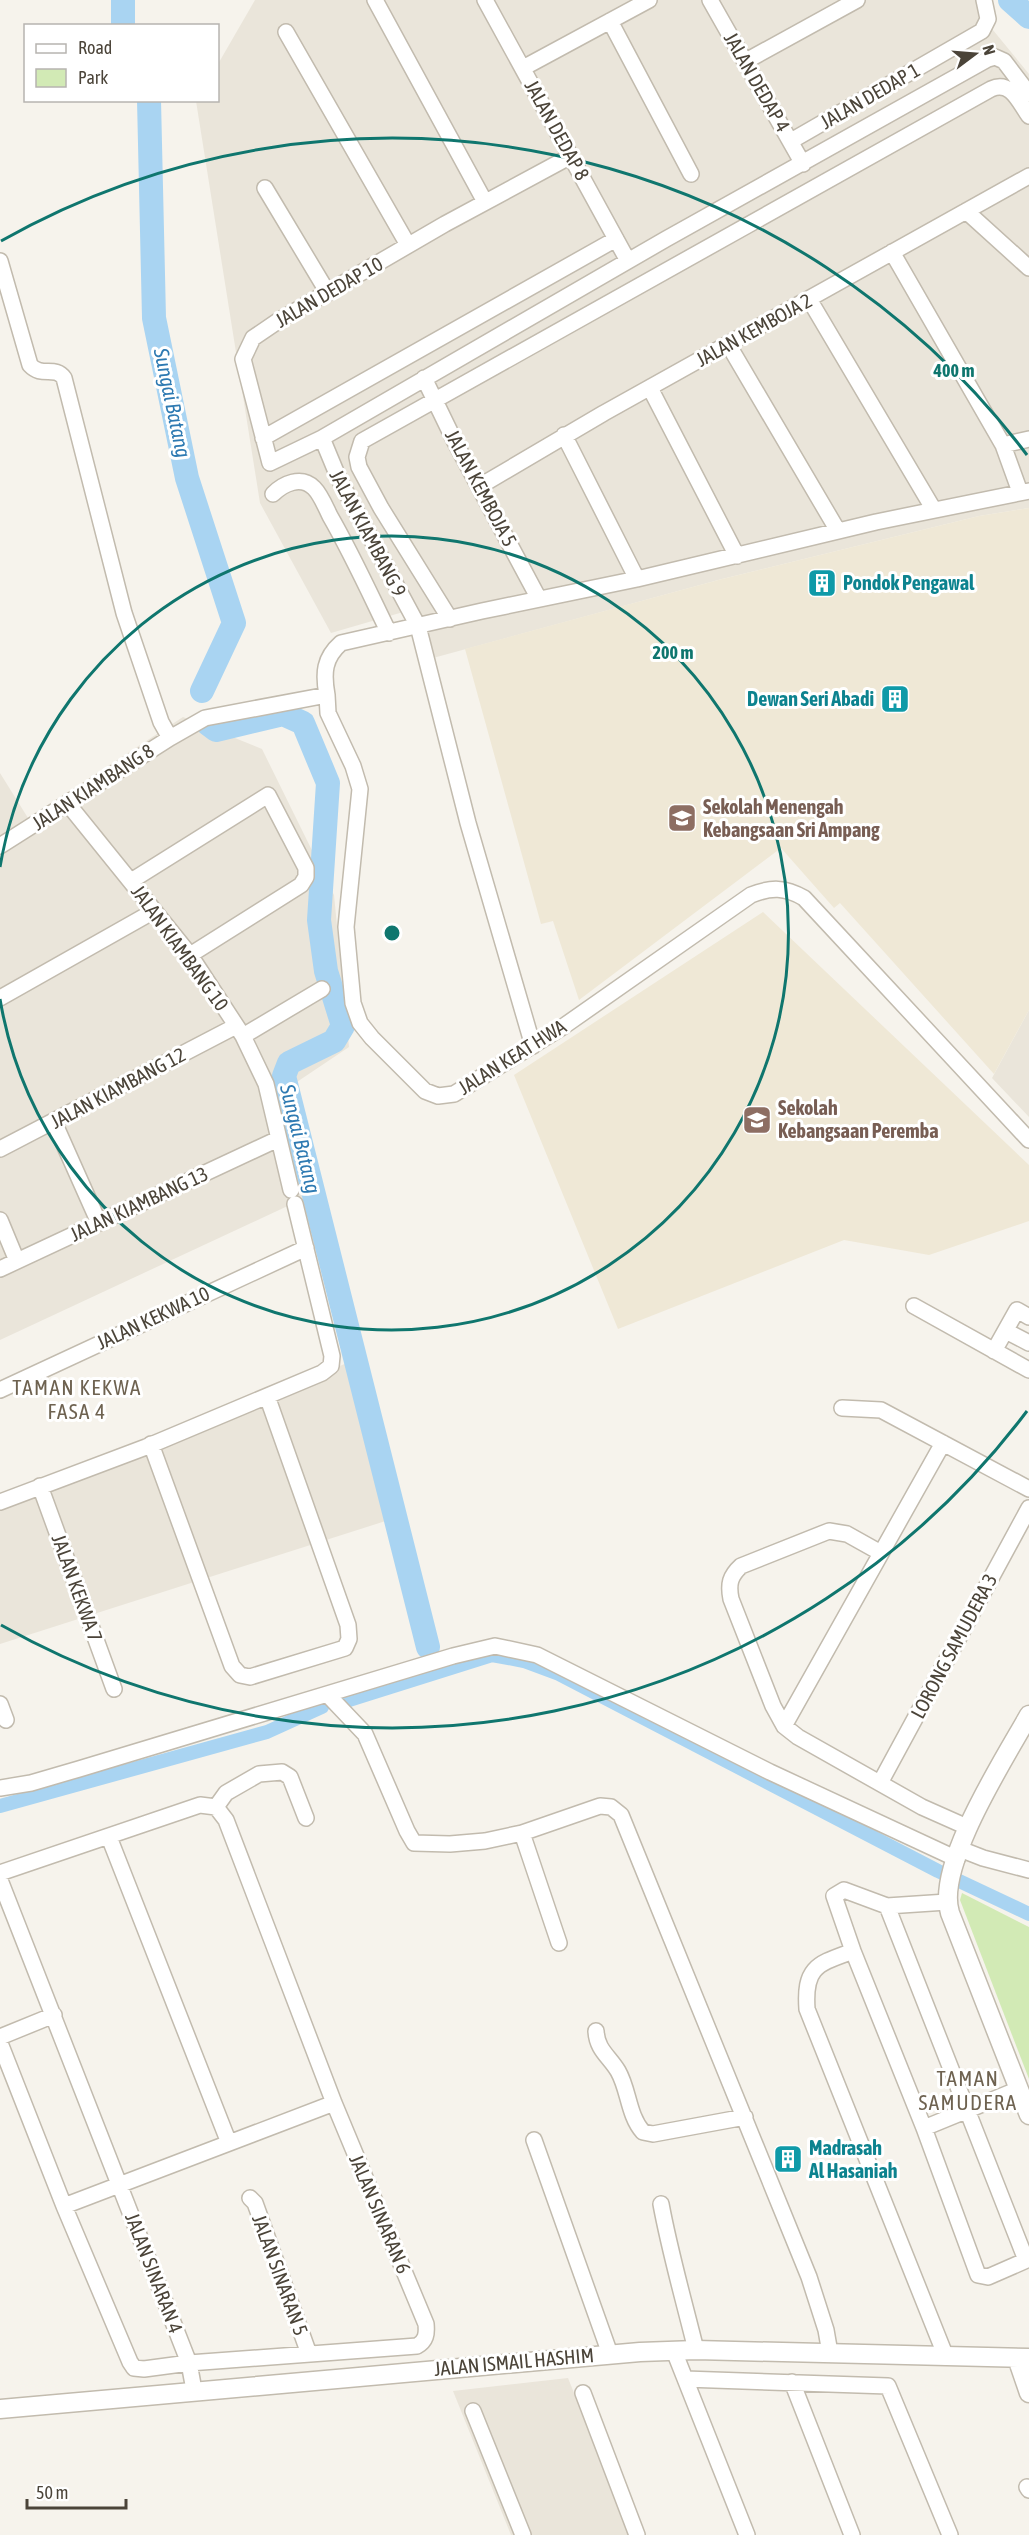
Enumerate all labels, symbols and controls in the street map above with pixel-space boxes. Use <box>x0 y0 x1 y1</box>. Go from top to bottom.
legend <box>24 24 219 102</box>
north arrow <box>945 24 1005 84</box>
street label: JALAN DEDAP 4 <box>720 28 795 136</box>
text: Road <box>78 37 112 58</box>
text: N <box>979 43 999 57</box>
street label: JALAN DEDAP 1 <box>816 58 924 133</box>
text: Park <box>78 67 108 88</box>
street label: JALAN DEDAP 8 <box>520 76 594 184</box>
street label: JALAN DEDAP 10 <box>271 252 387 332</box>
street label: JALAN KEMBOJA 2 <box>692 288 816 371</box>
water label: Sungai Batang <box>149 345 196 460</box>
text: 400 m <box>933 360 974 381</box>
street label: JALAN KEMBOJA 5 <box>441 425 522 550</box>
street label: JALAN KIAMBANG 9 <box>325 465 412 600</box>
building icon: Pondok Pengawal <box>806 567 838 599</box>
place label: Pondok Pengawal <box>843 571 975 594</box>
text: 200 m <box>653 642 693 663</box>
building icon: Dewan Seri Abadi <box>879 683 911 715</box>
place label: Dewan Seri Abadi <box>747 687 874 710</box>
street label: JALAN KIAMBANG 8 <box>28 739 158 834</box>
place label: Sekolah Menengah Kebangsaan Sri Ampang <box>703 795 880 841</box>
school or university icon: Sekolah Menengah Kebangsaan Sri Ampang <box>666 802 698 834</box>
street label: JALAN KIAMBANG 10 <box>127 880 234 1015</box>
centre of rings <box>382 923 402 943</box>
street label: JALAN KEAT HWA <box>454 1014 570 1099</box>
street label: JALAN KIAMBANG 12 <box>46 1042 189 1133</box>
water label: Sungai Batang <box>276 1081 326 1196</box>
place label: Sekolah Kebangsaan Peremba <box>778 1096 939 1142</box>
school or university icon: Sekolah Kebangsaan Peremba <box>741 1104 773 1136</box>
street label: JALAN KIAMBANG 13 <box>66 1162 211 1246</box>
street label: JALAN KEKWA 10 <box>93 1281 213 1354</box>
district label: TAMAN KEKWA FASA 4 <box>12 1375 142 1423</box>
street label: JALAN KEKWA 7 <box>47 1531 108 1645</box>
street label: LORONG SAMUDERA 3 <box>906 1569 1001 1722</box>
district label: TAMAN SAMUDERA <box>918 2066 1018 2114</box>
place label: Madrasah Al Hasaniah <box>808 2136 897 2182</box>
building icon: Madrasah Al Hasaniah <box>772 2143 804 2175</box>
street label: JALAN SINARAN 6 <box>345 2151 416 2277</box>
street label: JALAN SINARAN 4 <box>121 2209 188 2336</box>
street label: JALAN SINARAN 5 <box>248 2211 313 2338</box>
street label: JALAN ISMAIL HASHIM <box>433 2343 595 2380</box>
scale bar <box>27 2472 126 2510</box>
text: 50 m <box>36 2482 68 2503</box>

